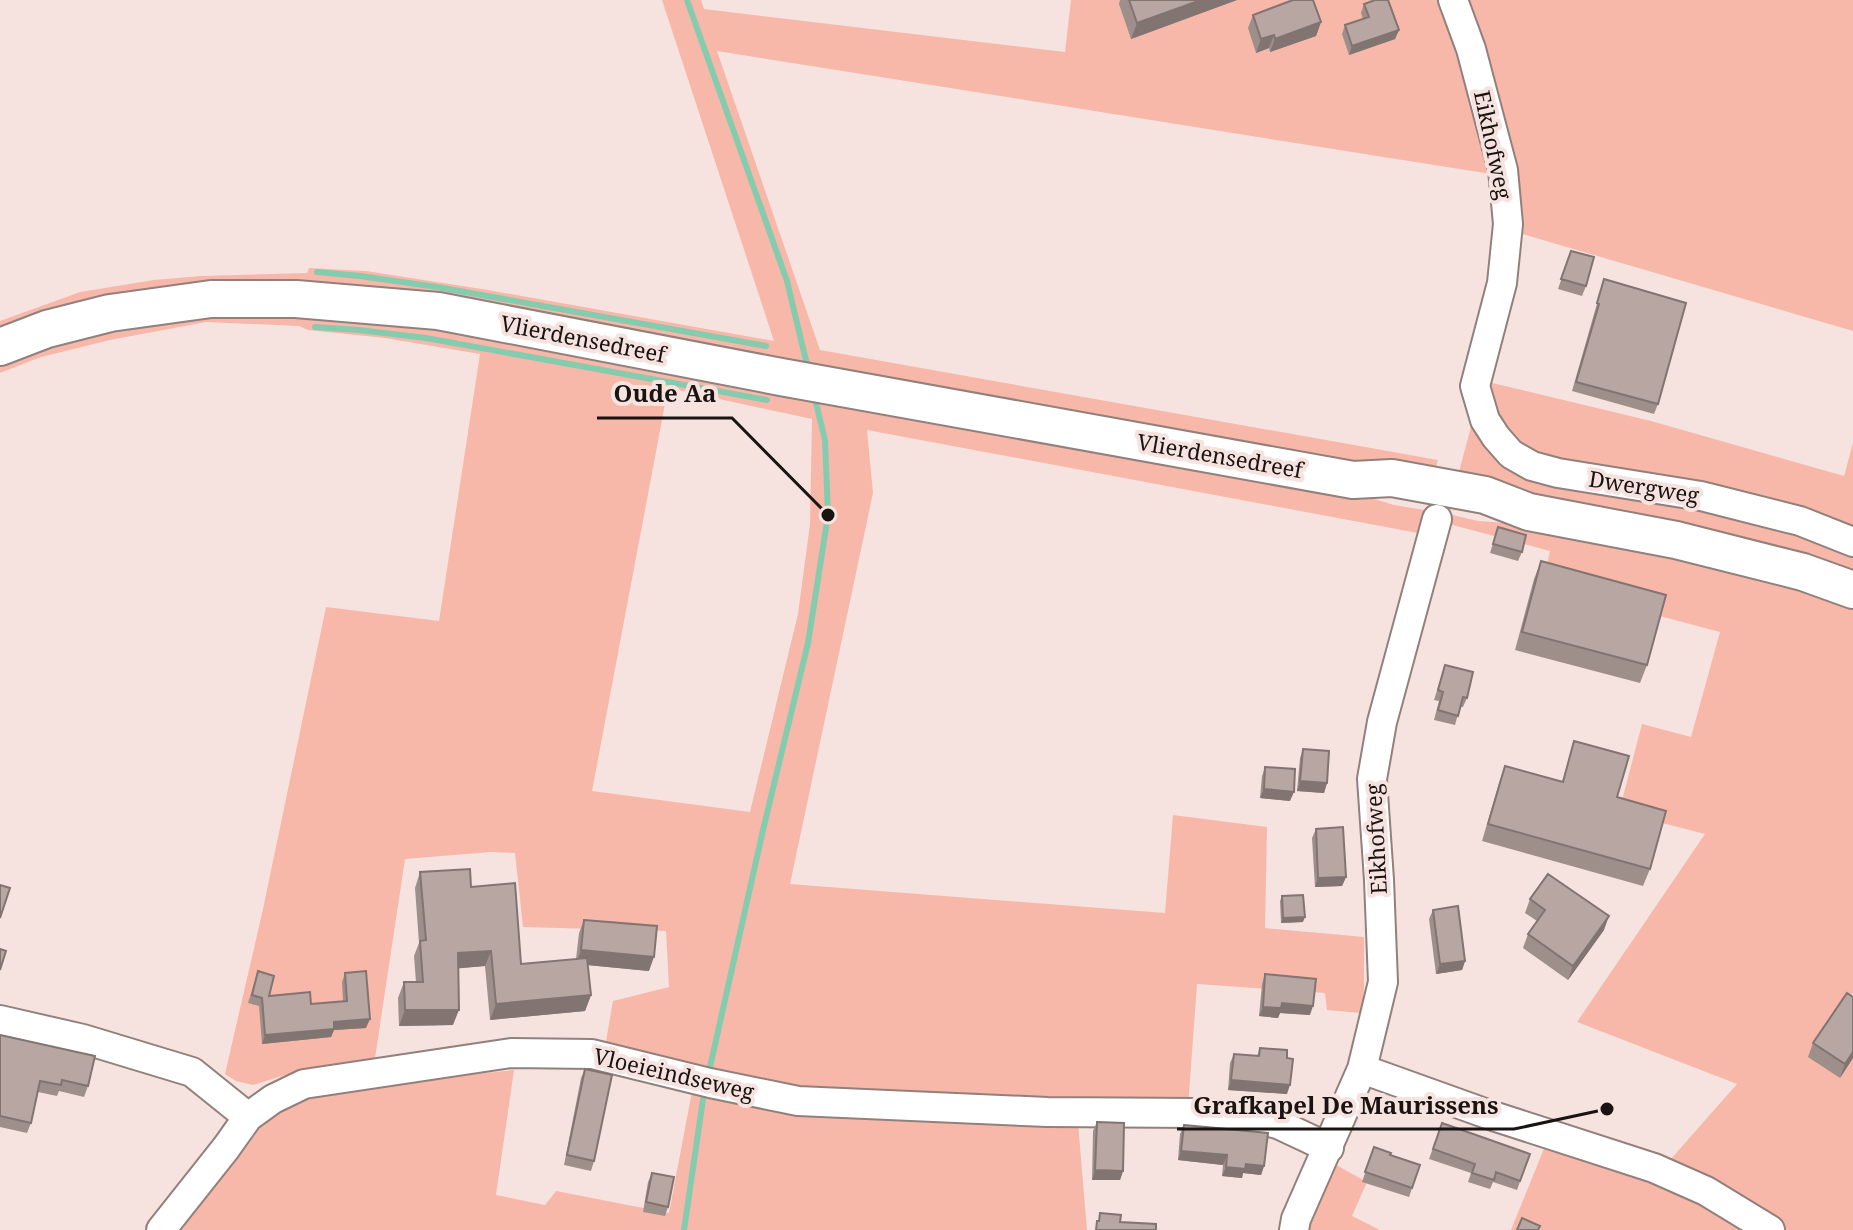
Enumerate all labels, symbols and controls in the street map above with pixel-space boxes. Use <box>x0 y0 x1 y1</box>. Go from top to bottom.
street label: Eikhofweg <box>1468 87 1520 202</box>
street label: Vlierdensedreef <box>498 307 670 369</box>
callout: Oude Aa <box>597 370 732 418</box>
text: Oude Aa <box>614 376 716 409</box>
street label: Vlierdensedreef <box>1135 426 1307 485</box>
street label: Dwergweg <box>1587 462 1702 510</box>
street label: Eikhofweg <box>1357 783 1393 895</box>
street label: Vloeieindseweg <box>591 1040 758 1106</box>
callout: Grafkapel De Maurissens <box>1177 1081 1514 1129</box>
text: Grafkapel De Maurissens <box>1193 1088 1499 1121</box>

